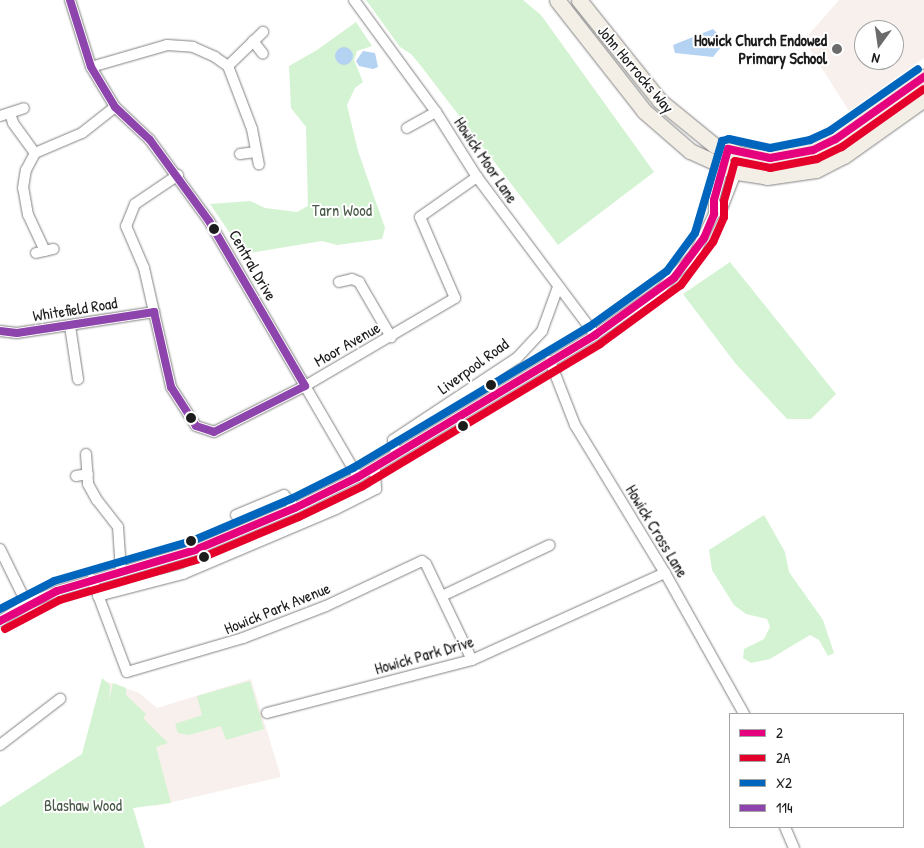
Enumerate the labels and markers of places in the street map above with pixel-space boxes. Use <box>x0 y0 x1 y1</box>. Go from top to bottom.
place label: Howick Church Endowed Primary School <box>694 30 827 68</box>
marker: Howick Church Endowed Primary School <box>831 43 843 55</box>
unlabelled marker <box>209 224 219 234</box>
unlabelled marker <box>486 380 496 390</box>
unlabelled marker <box>186 413 196 423</box>
unlabelled marker <box>458 421 468 431</box>
unlabelled marker <box>186 536 196 546</box>
unlabelled marker <box>199 552 209 562</box>

